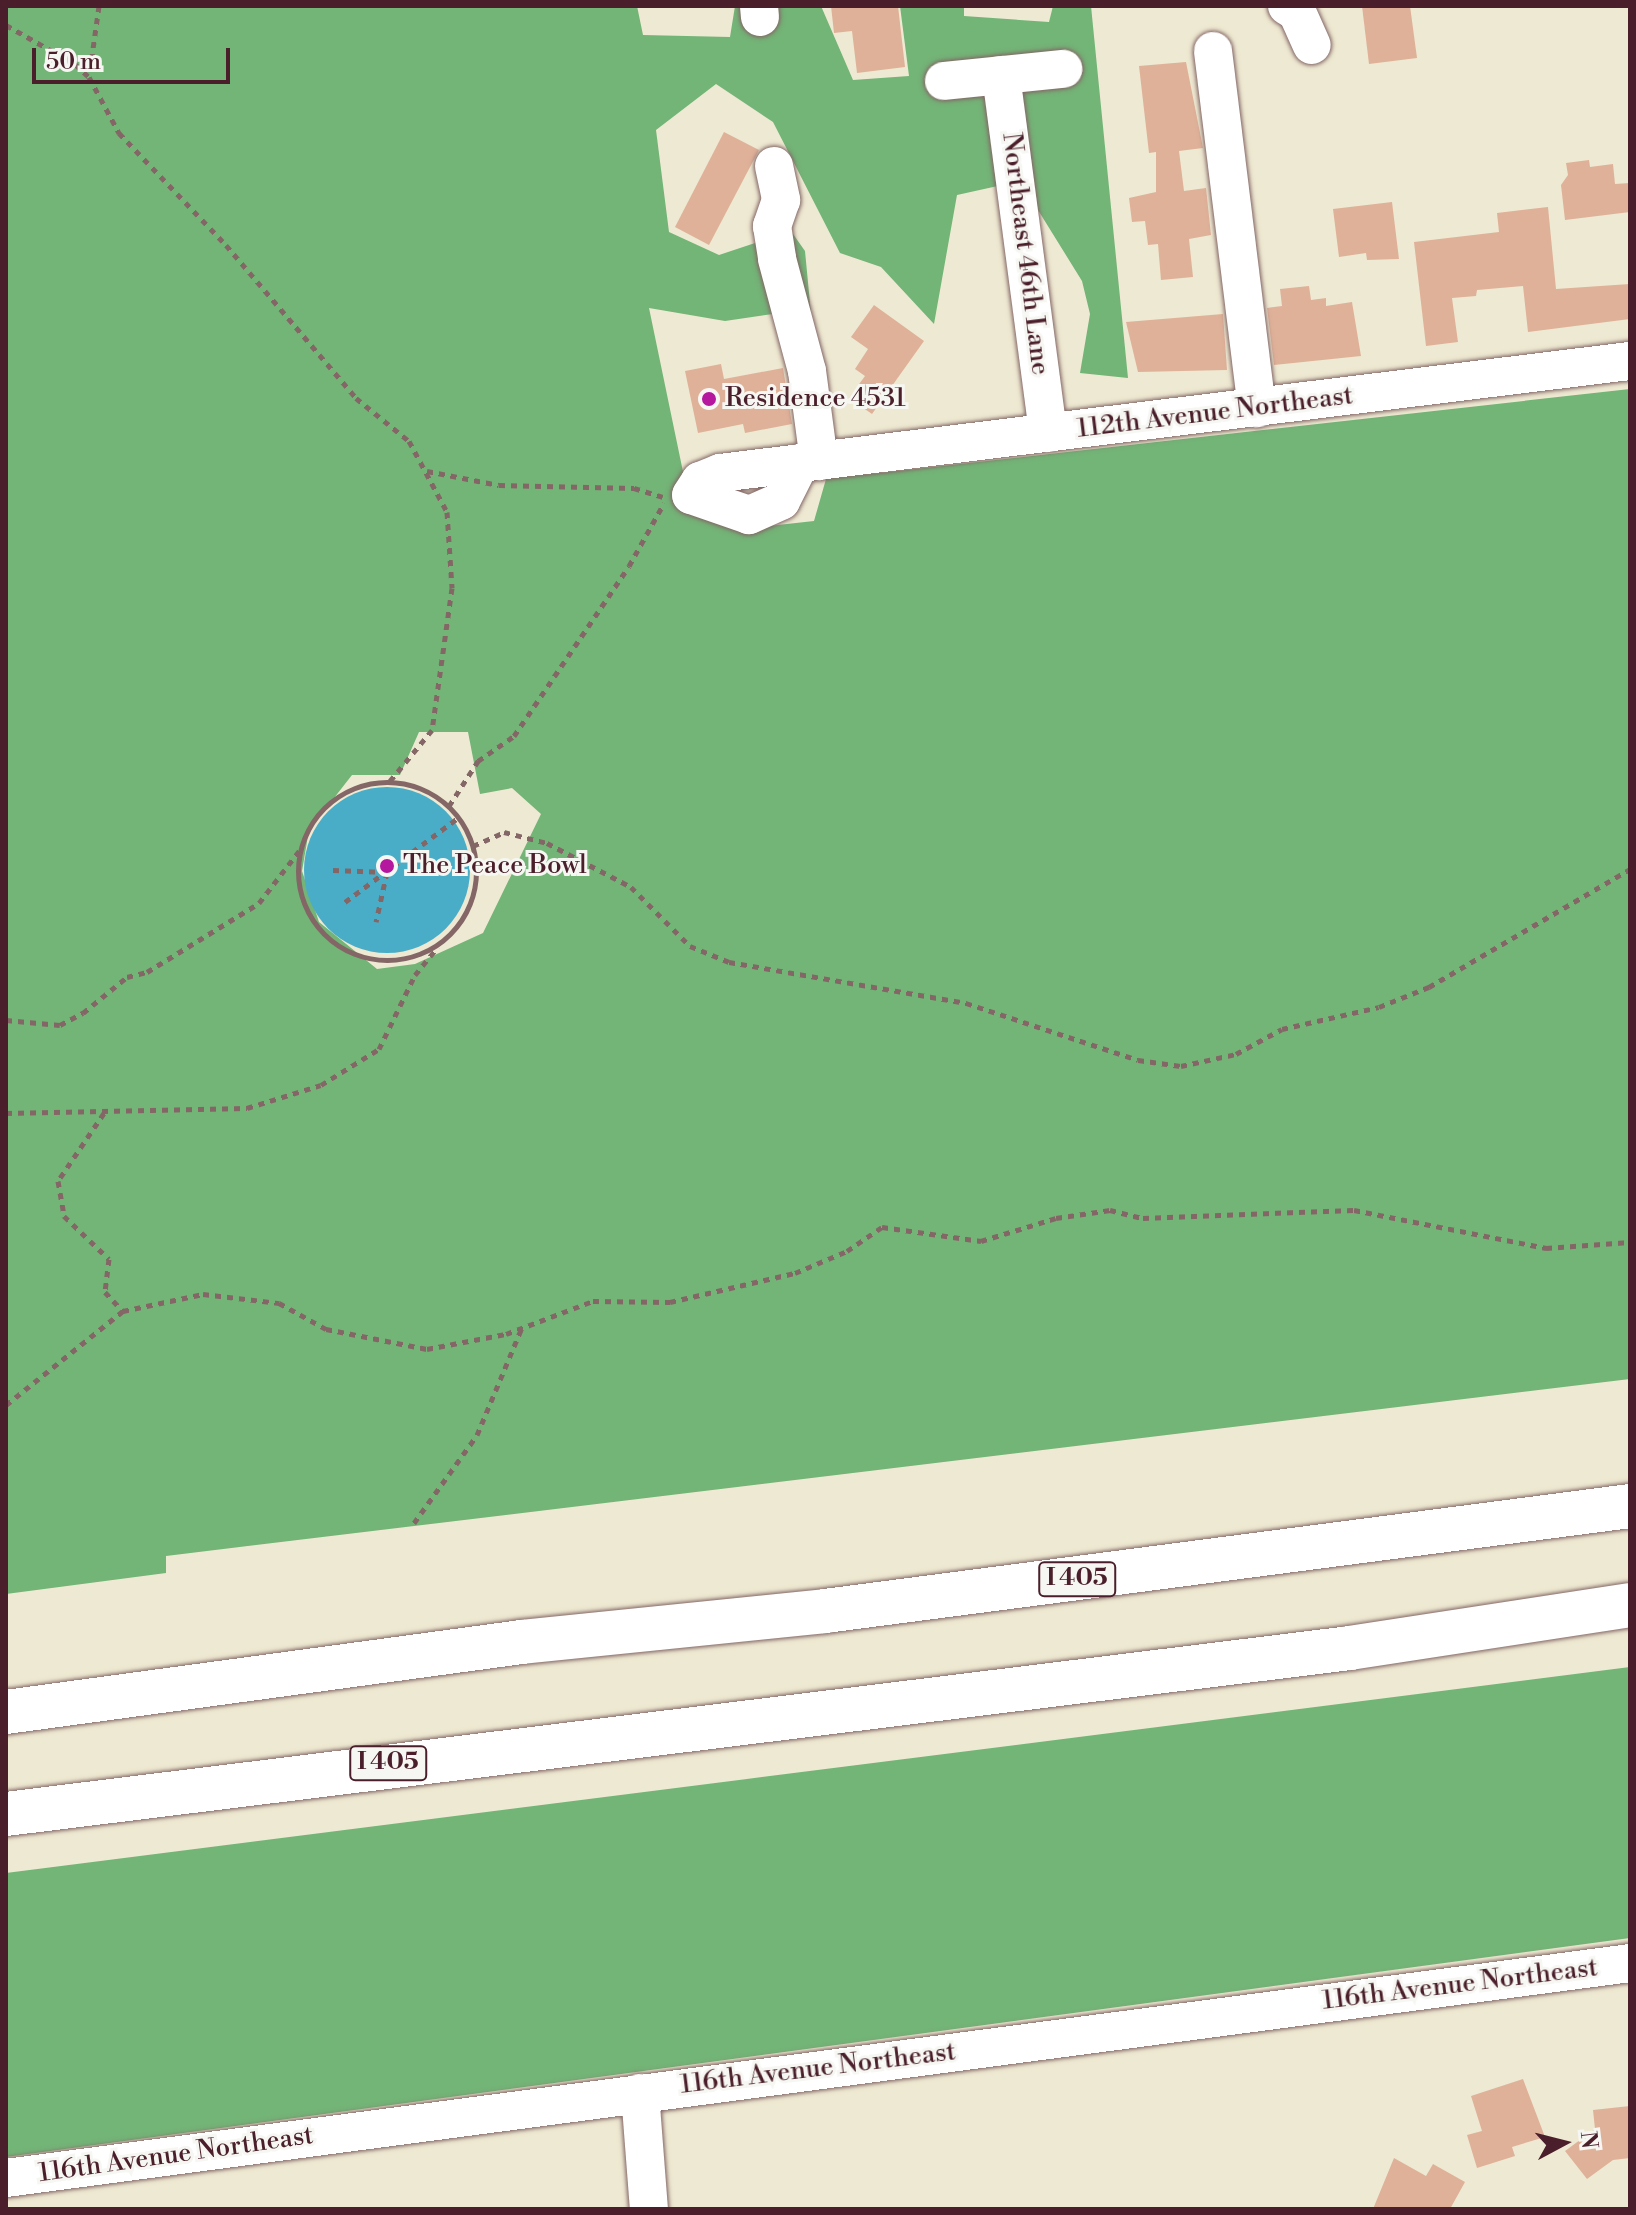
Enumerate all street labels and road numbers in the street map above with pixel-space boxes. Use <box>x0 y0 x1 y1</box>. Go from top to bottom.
street label: Northeast 46th Lane <box>995 131 1055 377</box>
street label: 112th Avenue Northeast <box>1075 381 1355 445</box>
road number: I 405 <box>1037 1559 1117 1599</box>
road number: I 405 <box>348 1743 428 1783</box>
street label: 116th Avenue Northeast <box>1321 1953 1599 2017</box>
street label: 116th Avenue Northeast <box>679 2037 957 2101</box>
street label: 116th Avenue Northeast <box>37 2120 315 2190</box>

